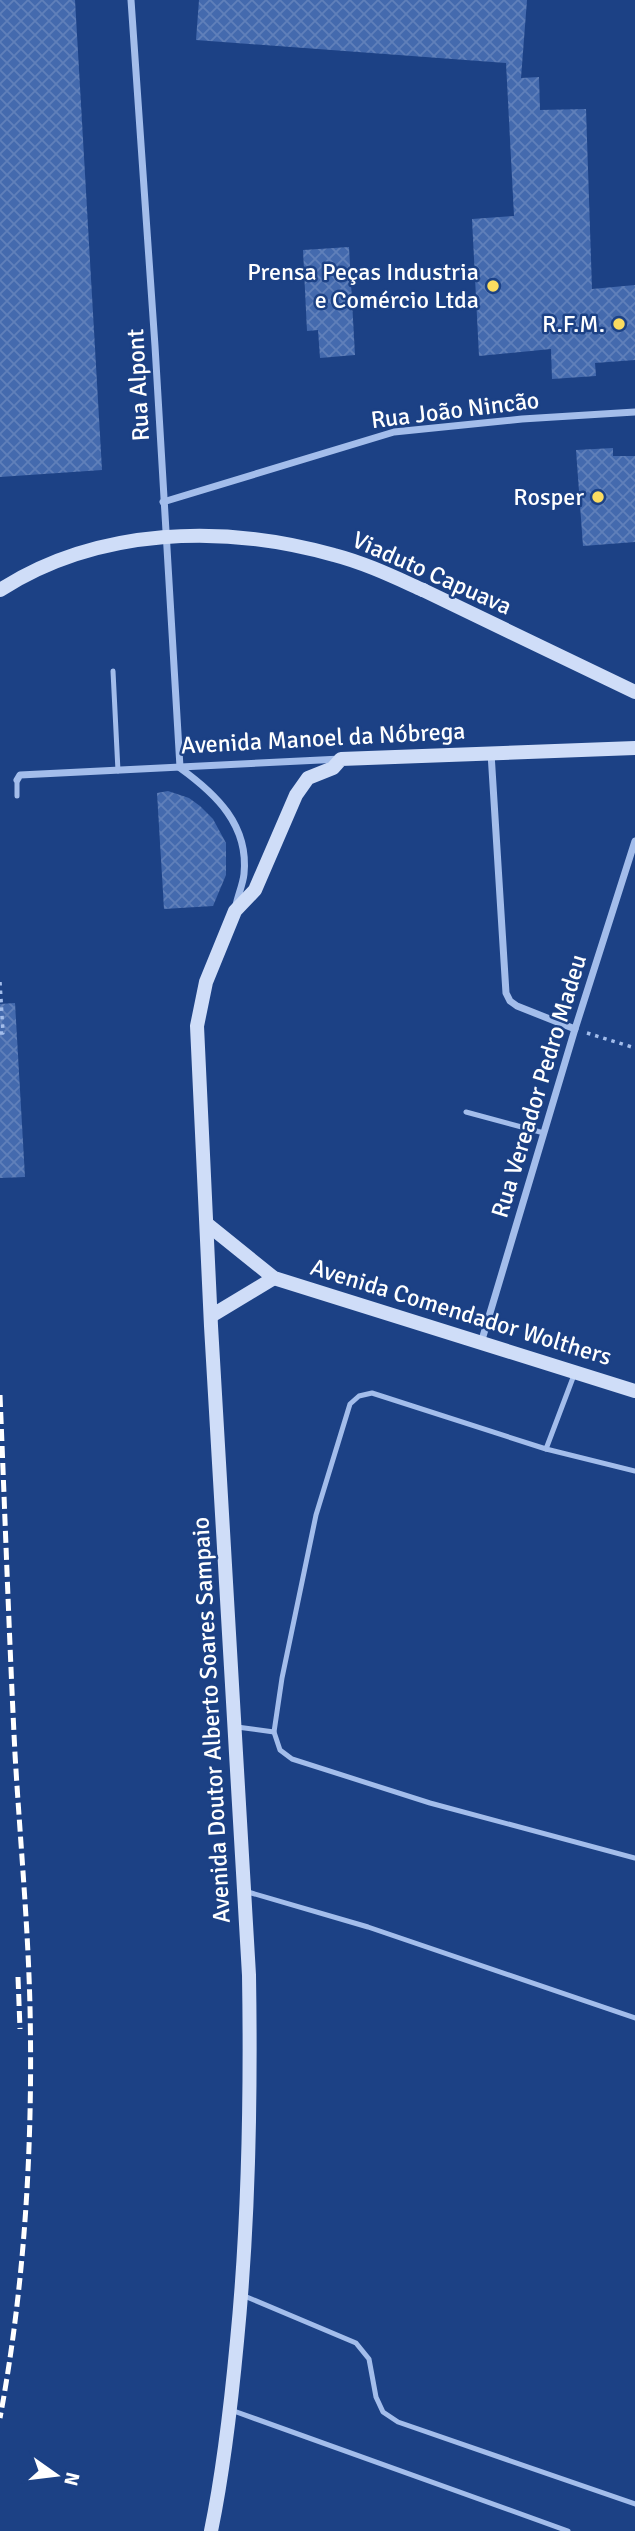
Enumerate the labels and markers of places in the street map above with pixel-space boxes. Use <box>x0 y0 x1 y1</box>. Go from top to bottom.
place label: Prensa Peças Industria e Comércio Ltda <box>247 257 479 315</box>
marker: Prensa Peças Industria e Comércio Ltda <box>485 278 501 294</box>
place label: R.F.M. <box>542 309 605 339</box>
marker: R.F.M. <box>611 316 627 332</box>
place label: Rosper <box>513 482 584 512</box>
marker: Rosper <box>590 489 606 505</box>

